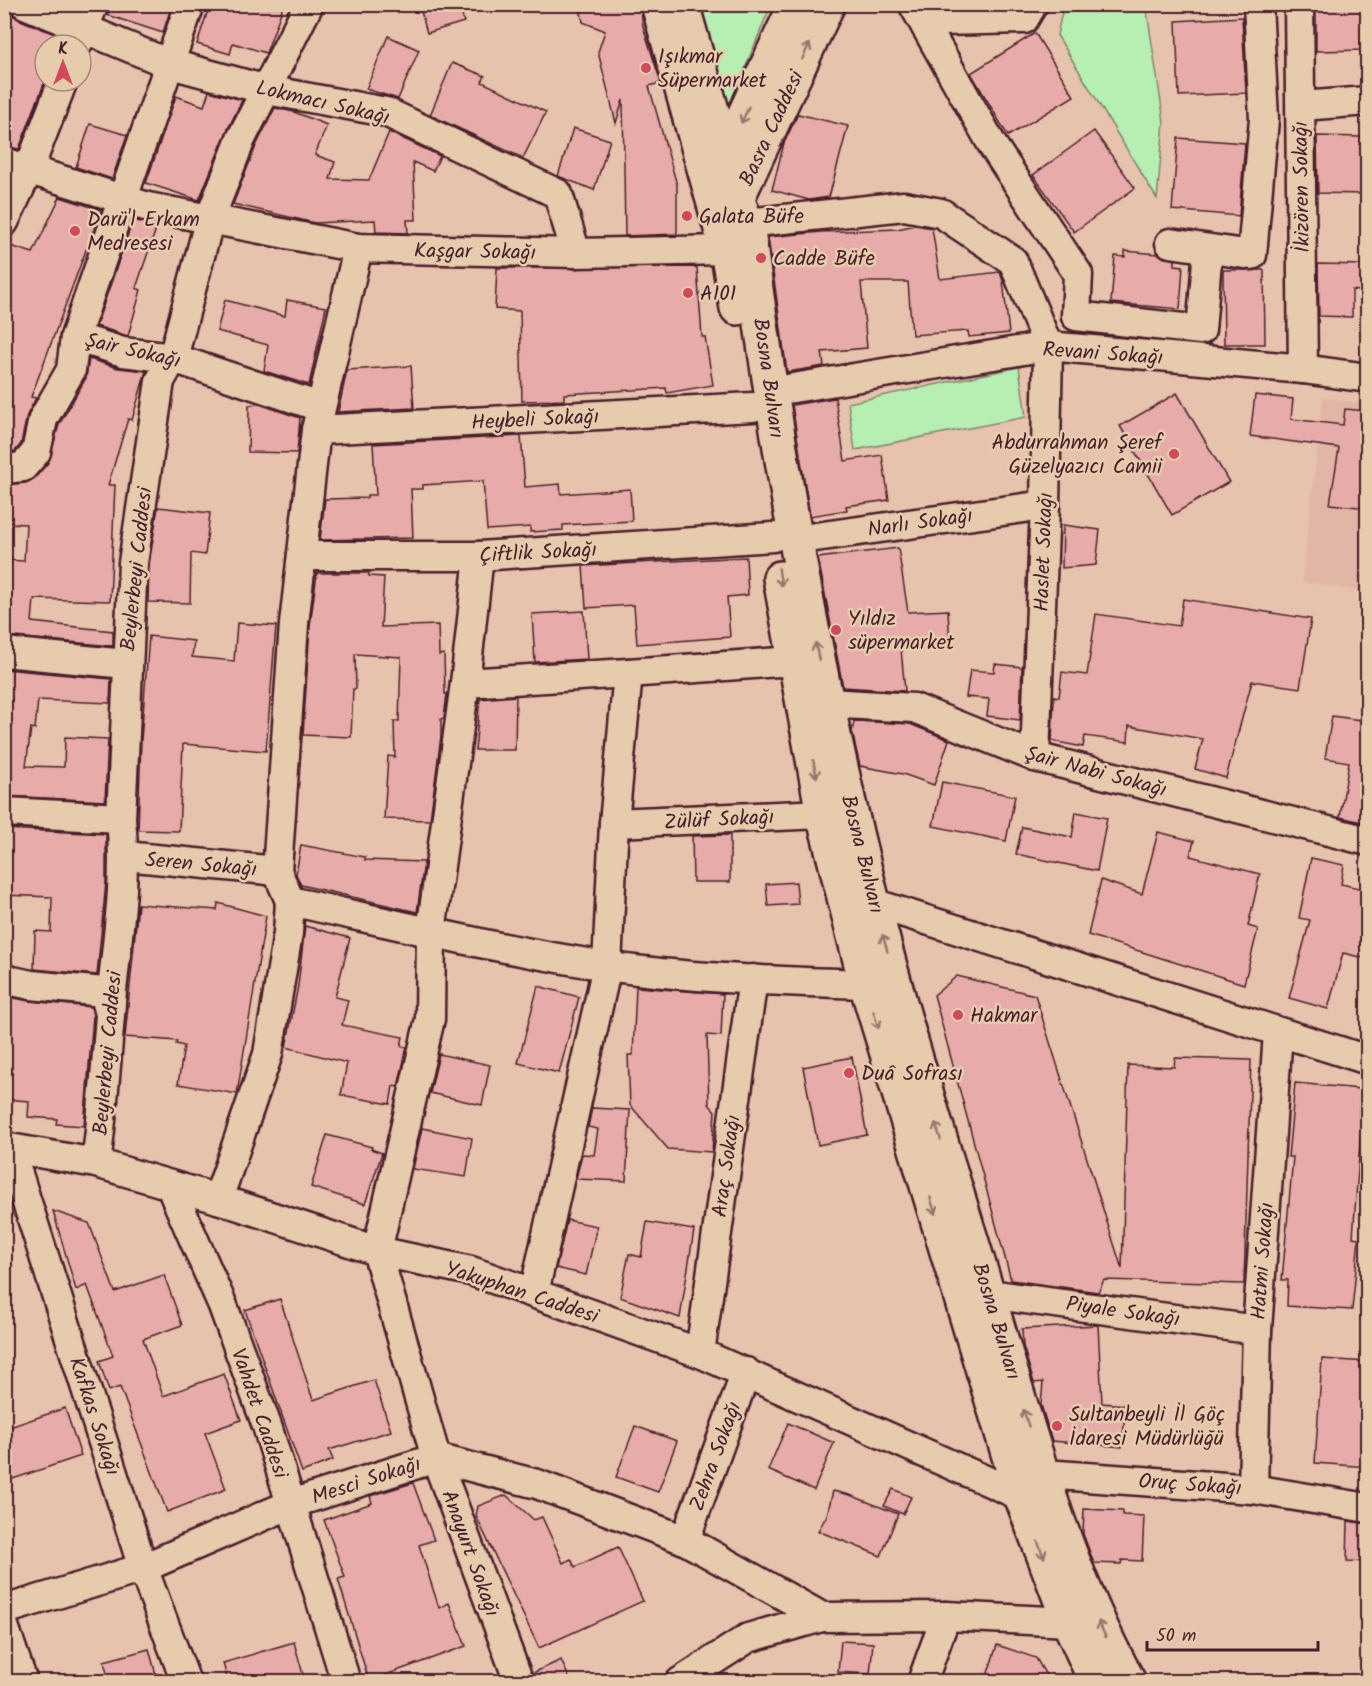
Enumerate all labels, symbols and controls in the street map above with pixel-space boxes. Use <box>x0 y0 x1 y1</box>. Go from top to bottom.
north arrow <box>33 33 93 93</box>
text: K <box>58 37 68 62</box>
place label: Işıkmar Süpermarket <box>658 41 767 98</box>
one-way arrow <box>801 43 813 61</box>
marker: Işıkmar Süpermarket <box>639 61 653 75</box>
street label: Basra Caddesi <box>731 64 814 192</box>
street label: Lokmacı Sokağı <box>253 72 393 135</box>
one-way arrow <box>738 105 750 123</box>
street label: İkizören Sokağı <box>1285 121 1320 253</box>
place label: Galata Büfe <box>699 201 804 234</box>
place label: Darü'l Erkam Medresesi <box>87 204 200 261</box>
marker: Galata Büfe <box>680 209 694 223</box>
marker: Darü'l Erkam Medresesi <box>68 224 82 238</box>
street label: Kaşgar Sokağı <box>414 235 536 270</box>
place label: Cadde Büfe <box>773 243 876 276</box>
marker: Cadde Büfe <box>754 251 768 265</box>
place label: A101 <box>700 278 736 311</box>
marker: A101 <box>681 286 695 300</box>
street label: Bosna Bulvarı <box>743 316 792 440</box>
street label: Şair Sokağı <box>82 324 184 378</box>
street label: Revani Sokağı <box>1042 334 1164 375</box>
street label: Heybeli Sokağı <box>470 401 600 440</box>
place label: Abdurrahman Şeref Güzelyazıcı Camii <box>991 427 1164 484</box>
marker: Abdurrahman Şeref Güzelyazıcı Camii <box>1167 447 1181 461</box>
street label: Beylerbeyi Caddesi <box>112 485 163 653</box>
street label: Haslet Sokağı <box>1026 492 1063 612</box>
street label: Narlı Sokağı <box>866 500 975 547</box>
street label: Çiftlik Sokağı <box>478 534 598 573</box>
one-way arrow <box>775 567 786 587</box>
place label: Yıldız süpermarket <box>848 603 955 660</box>
marker: Yıldız süpermarket <box>829 623 843 637</box>
one-way arrow <box>811 642 822 662</box>
street label: Şair Nabi Sokağı <box>1021 738 1170 807</box>
one-way arrow <box>810 759 821 779</box>
street label: Bosna Bulvarı <box>831 792 892 917</box>
street label: Zülüf Sokağı <box>663 801 775 840</box>
street label: Seren Sokağı <box>143 844 258 887</box>
one-way arrow <box>879 934 890 953</box>
street label: Beylerbeyi Caddesi <box>85 969 132 1137</box>
place label: Hakmar <box>970 1000 1038 1033</box>
marker: Hakmar <box>951 1008 965 1022</box>
one-way arrow <box>871 1010 882 1029</box>
place label: Duâ Sofrası <box>861 1058 963 1091</box>
marker: Duâ Sofrası <box>842 1066 856 1080</box>
street label: Araç Sokağı <box>704 1113 751 1220</box>
one-way arrow <box>932 1122 943 1141</box>
one-way arrow <box>928 1196 939 1215</box>
street label: Hatmi Sokağı <box>1243 1201 1284 1321</box>
street label: Yakuphan Caddesi <box>441 1253 603 1334</box>
street label: Bosna Bulvarı <box>962 1259 1029 1384</box>
street label: Piyale Sokağı <box>1064 1288 1182 1337</box>
street label: Vahdet Caddesi <box>221 1344 297 1484</box>
street label: Kafkas Sokağı <box>59 1353 128 1480</box>
street label: Zehra Sokağı <box>681 1397 752 1516</box>
place label: Sultanbeyli İl Göç İdaresi Müdürlüğü <box>1069 1399 1225 1456</box>
one-way arrow <box>1020 1409 1031 1428</box>
marker: Sultanbeyli İl Göç İdaresi Müdürlüğü <box>1050 1419 1064 1433</box>
street label: Mesci Sokağı <box>307 1448 426 1515</box>
street label: Oruç Sokağı <box>1137 1465 1243 1506</box>
street label: Anayurt Sokağı <box>431 1485 508 1622</box>
one-way arrow <box>1037 1541 1048 1559</box>
scale bar <box>1147 1614 1318 1652</box>
one-way arrow <box>1096 1621 1108 1639</box>
text: 50 m <box>1156 1622 1196 1651</box>

